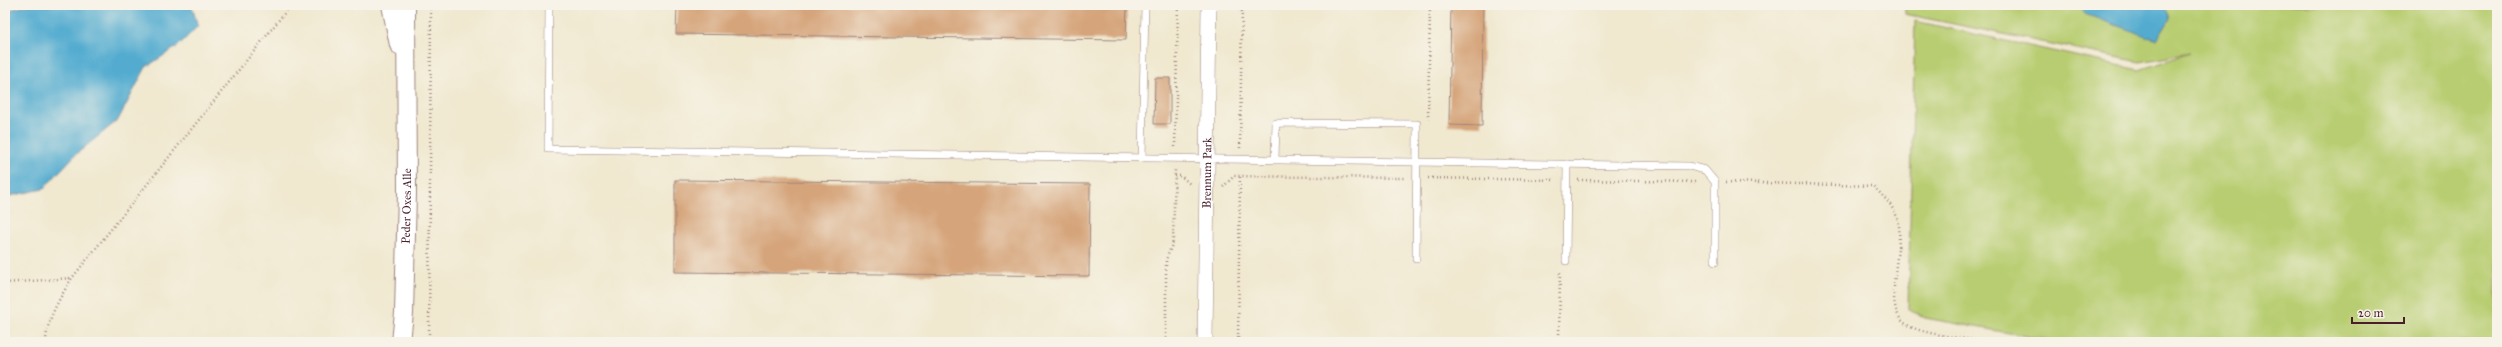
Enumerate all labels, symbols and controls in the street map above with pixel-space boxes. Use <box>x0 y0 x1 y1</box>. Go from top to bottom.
street label: Brennum Park <box>1200 137 1214 209</box>
street label: Peder Oxes Alle <box>399 168 414 244</box>
scale bar <box>2352 299 2404 325</box>
text: 20 m <box>2358 306 2384 320</box>

